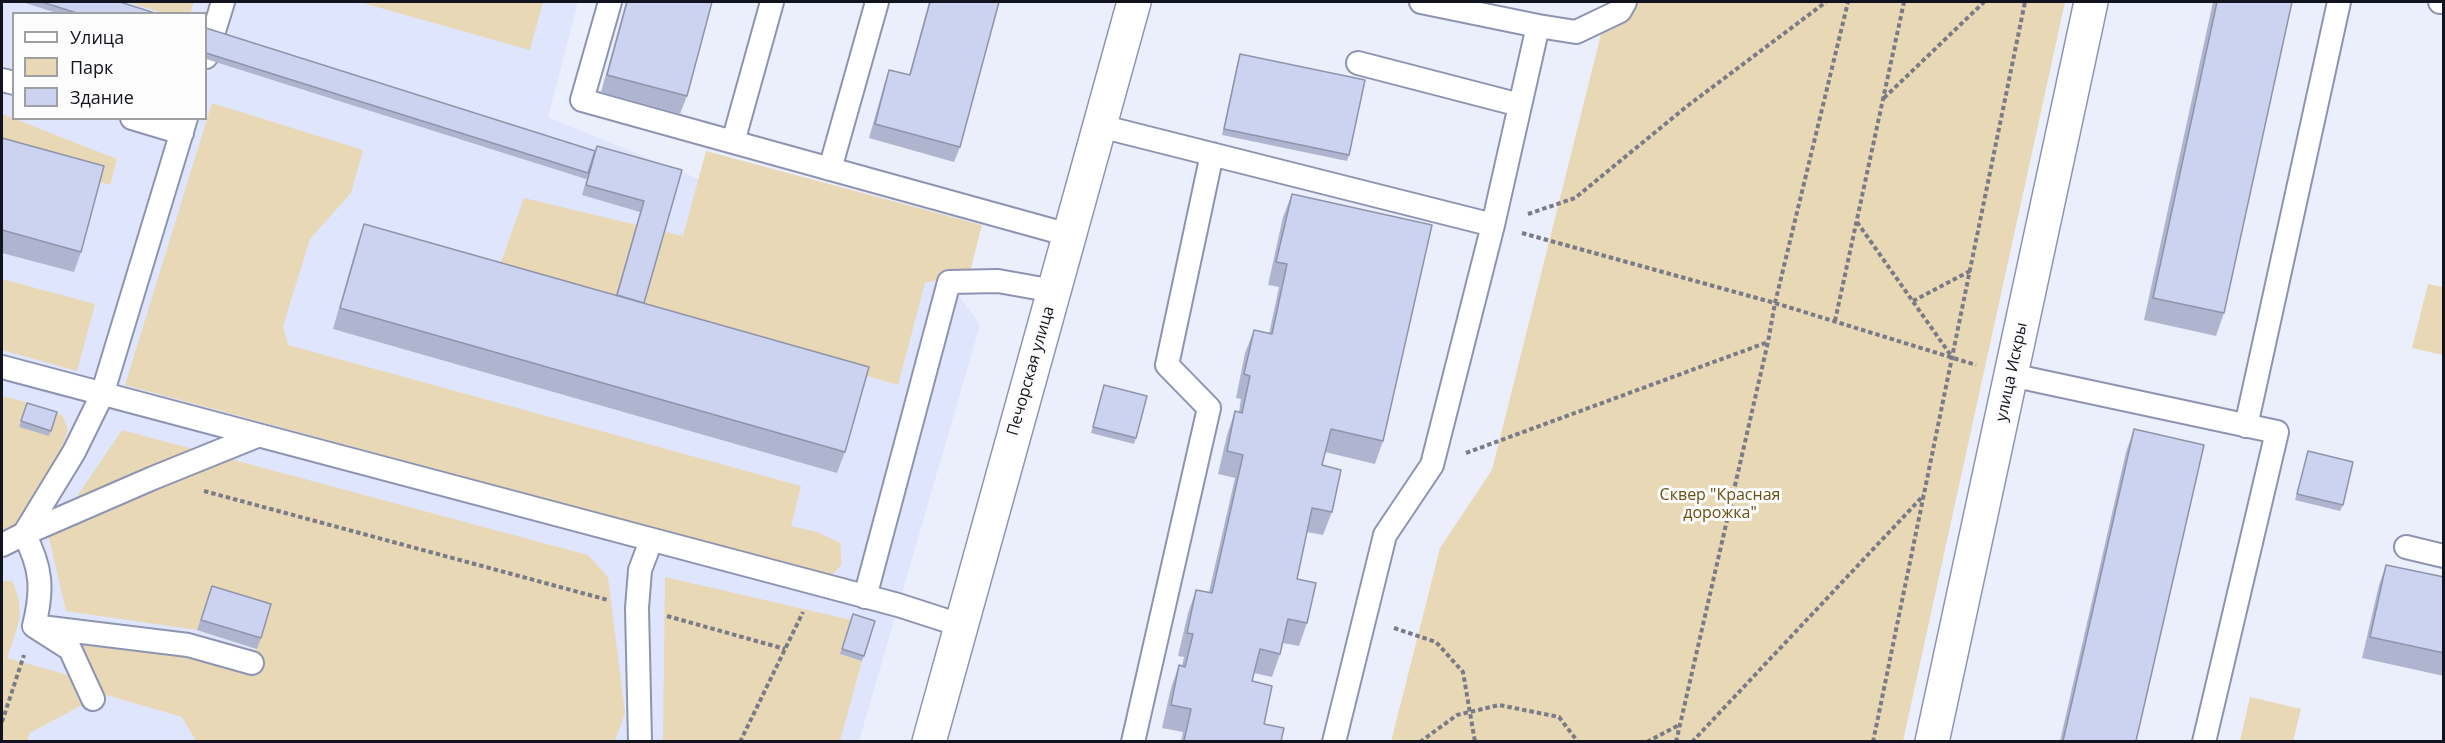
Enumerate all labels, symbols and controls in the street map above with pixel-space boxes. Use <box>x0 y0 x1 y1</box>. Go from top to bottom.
legend <box>12 12 207 120</box>
text: Улица <box>70 25 124 49</box>
text: Парк <box>70 55 113 79</box>
text: Здание <box>70 85 134 109</box>
street label: Печорская улица <box>1003 304 1059 438</box>
street label: улица Искры <box>1992 321 2032 423</box>
park label: Сквер "Красная дорожка" <box>1660 485 1780 523</box>

